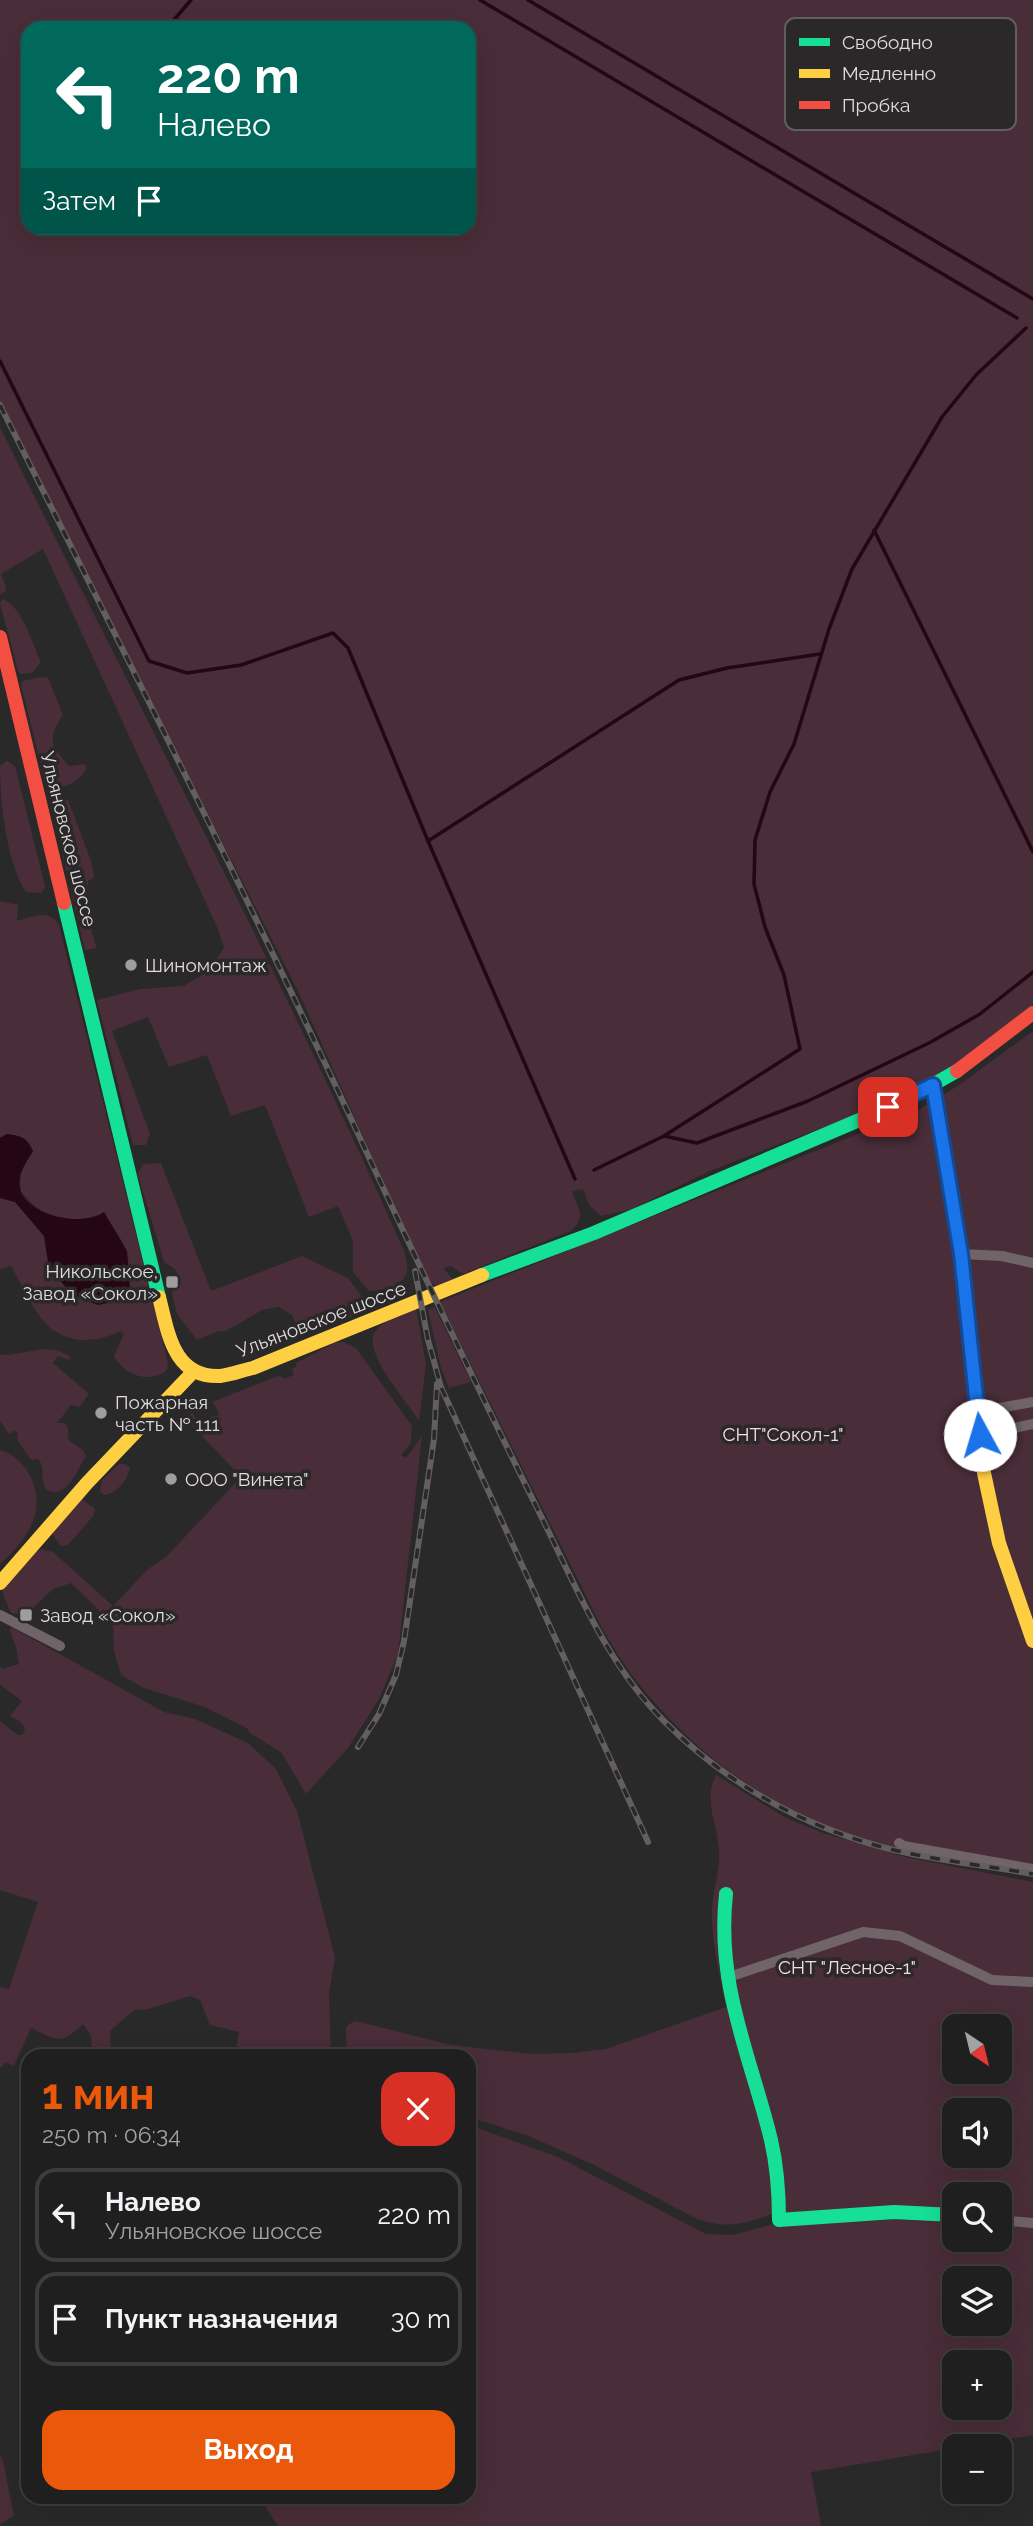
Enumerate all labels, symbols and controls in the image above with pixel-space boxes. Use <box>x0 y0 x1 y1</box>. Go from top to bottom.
legend <box>785 18 1016 130</box>
text: Свободно <box>842 31 933 53</box>
text: 220 m <box>157 47 300 104</box>
icon: left <box>42 49 133 140</box>
text: Медленно <box>842 62 936 84</box>
text: Пробка <box>842 94 910 116</box>
text: Налево <box>157 106 271 143</box>
icon: arrive <box>130 182 168 220</box>
text: Затем <box>42 186 116 216</box>
street label: Ульяновское шоссе <box>37 749 101 929</box>
place label: Шиномонтаж <box>145 954 267 976</box>
marker: Шиномонтаж <box>123 957 139 973</box>
pin <box>858 1077 918 1137</box>
icon: arrive <box>869 1088 907 1126</box>
place label: Никольское, Завод «Сокол» <box>22 1260 158 1304</box>
marker: Никольское, Завод «Сокол» <box>164 1274 180 1290</box>
street label: Ульяновское шоссе <box>233 1277 409 1361</box>
place label: Пожарная часть № 111 <box>115 1391 220 1435</box>
position arrow <box>943 1398 1017 1472</box>
marker: Пожарная часть № 111 <box>93 1405 109 1421</box>
park label: СНТ"Сокол-1" <box>722 1423 844 1445</box>
place label: ООО "Винета" <box>185 1468 309 1490</box>
marker: ООО "Винета" <box>163 1471 179 1487</box>
place label: Завод «Сокол» <box>40 1604 176 1626</box>
marker: Завод «Сокол» <box>18 1607 34 1623</box>
park label: СНТ "Лесное-1" <box>778 1956 916 1978</box>
north arrow <box>942 2014 1012 2084</box>
map controls <box>942 2014 1012 2504</box>
text: 1 мин <box>42 2070 155 2119</box>
button: close <box>381 2072 455 2146</box>
button: sound <box>942 2098 1012 2168</box>
text: 250 m · 06:34 <box>42 2121 181 2148</box>
button: search <box>942 2182 1012 2252</box>
text: Налево <box>105 2187 201 2217</box>
icon: left <box>46 2196 84 2234</box>
text: 220 m <box>377 2200 451 2230</box>
text: Ульяновское шоссе <box>105 2217 322 2244</box>
button: layers <box>942 2266 1012 2336</box>
icon: arrive <box>46 2300 84 2338</box>
text: Пункт назначения <box>105 2304 338 2334</box>
text: 30 m <box>391 2304 451 2334</box>
button: + <box>942 2350 1012 2420</box>
button: Выход <box>42 2410 455 2490</box>
button: − <box>942 2434 1012 2504</box>

